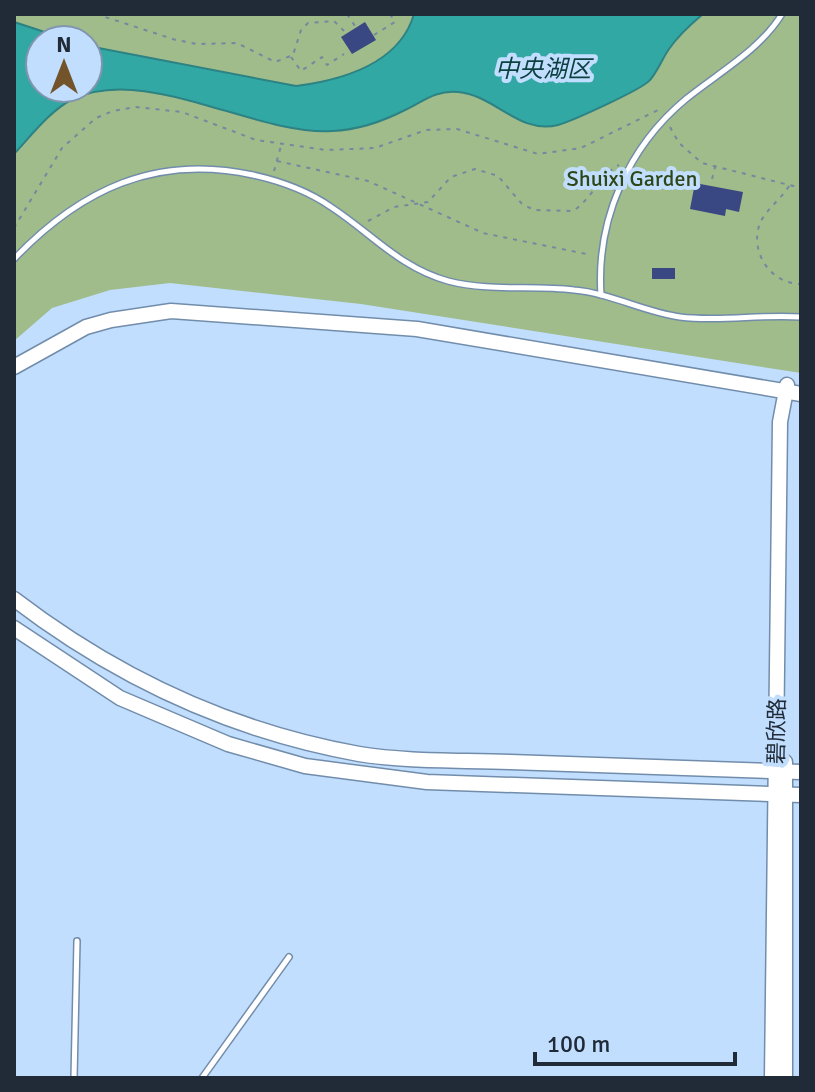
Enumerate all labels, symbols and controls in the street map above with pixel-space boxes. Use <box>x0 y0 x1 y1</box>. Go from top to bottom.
north arrow <box>24 24 104 104</box>
text: N <box>56 31 72 58</box>
water label: 中央湖区 <box>495 54 594 84</box>
park label: Shuixi Garden <box>567 165 697 192</box>
street label: 碧欣路 <box>762 698 791 764</box>
scale bar <box>535 1016 735 1066</box>
text: 100 m <box>547 1029 610 1059</box>

